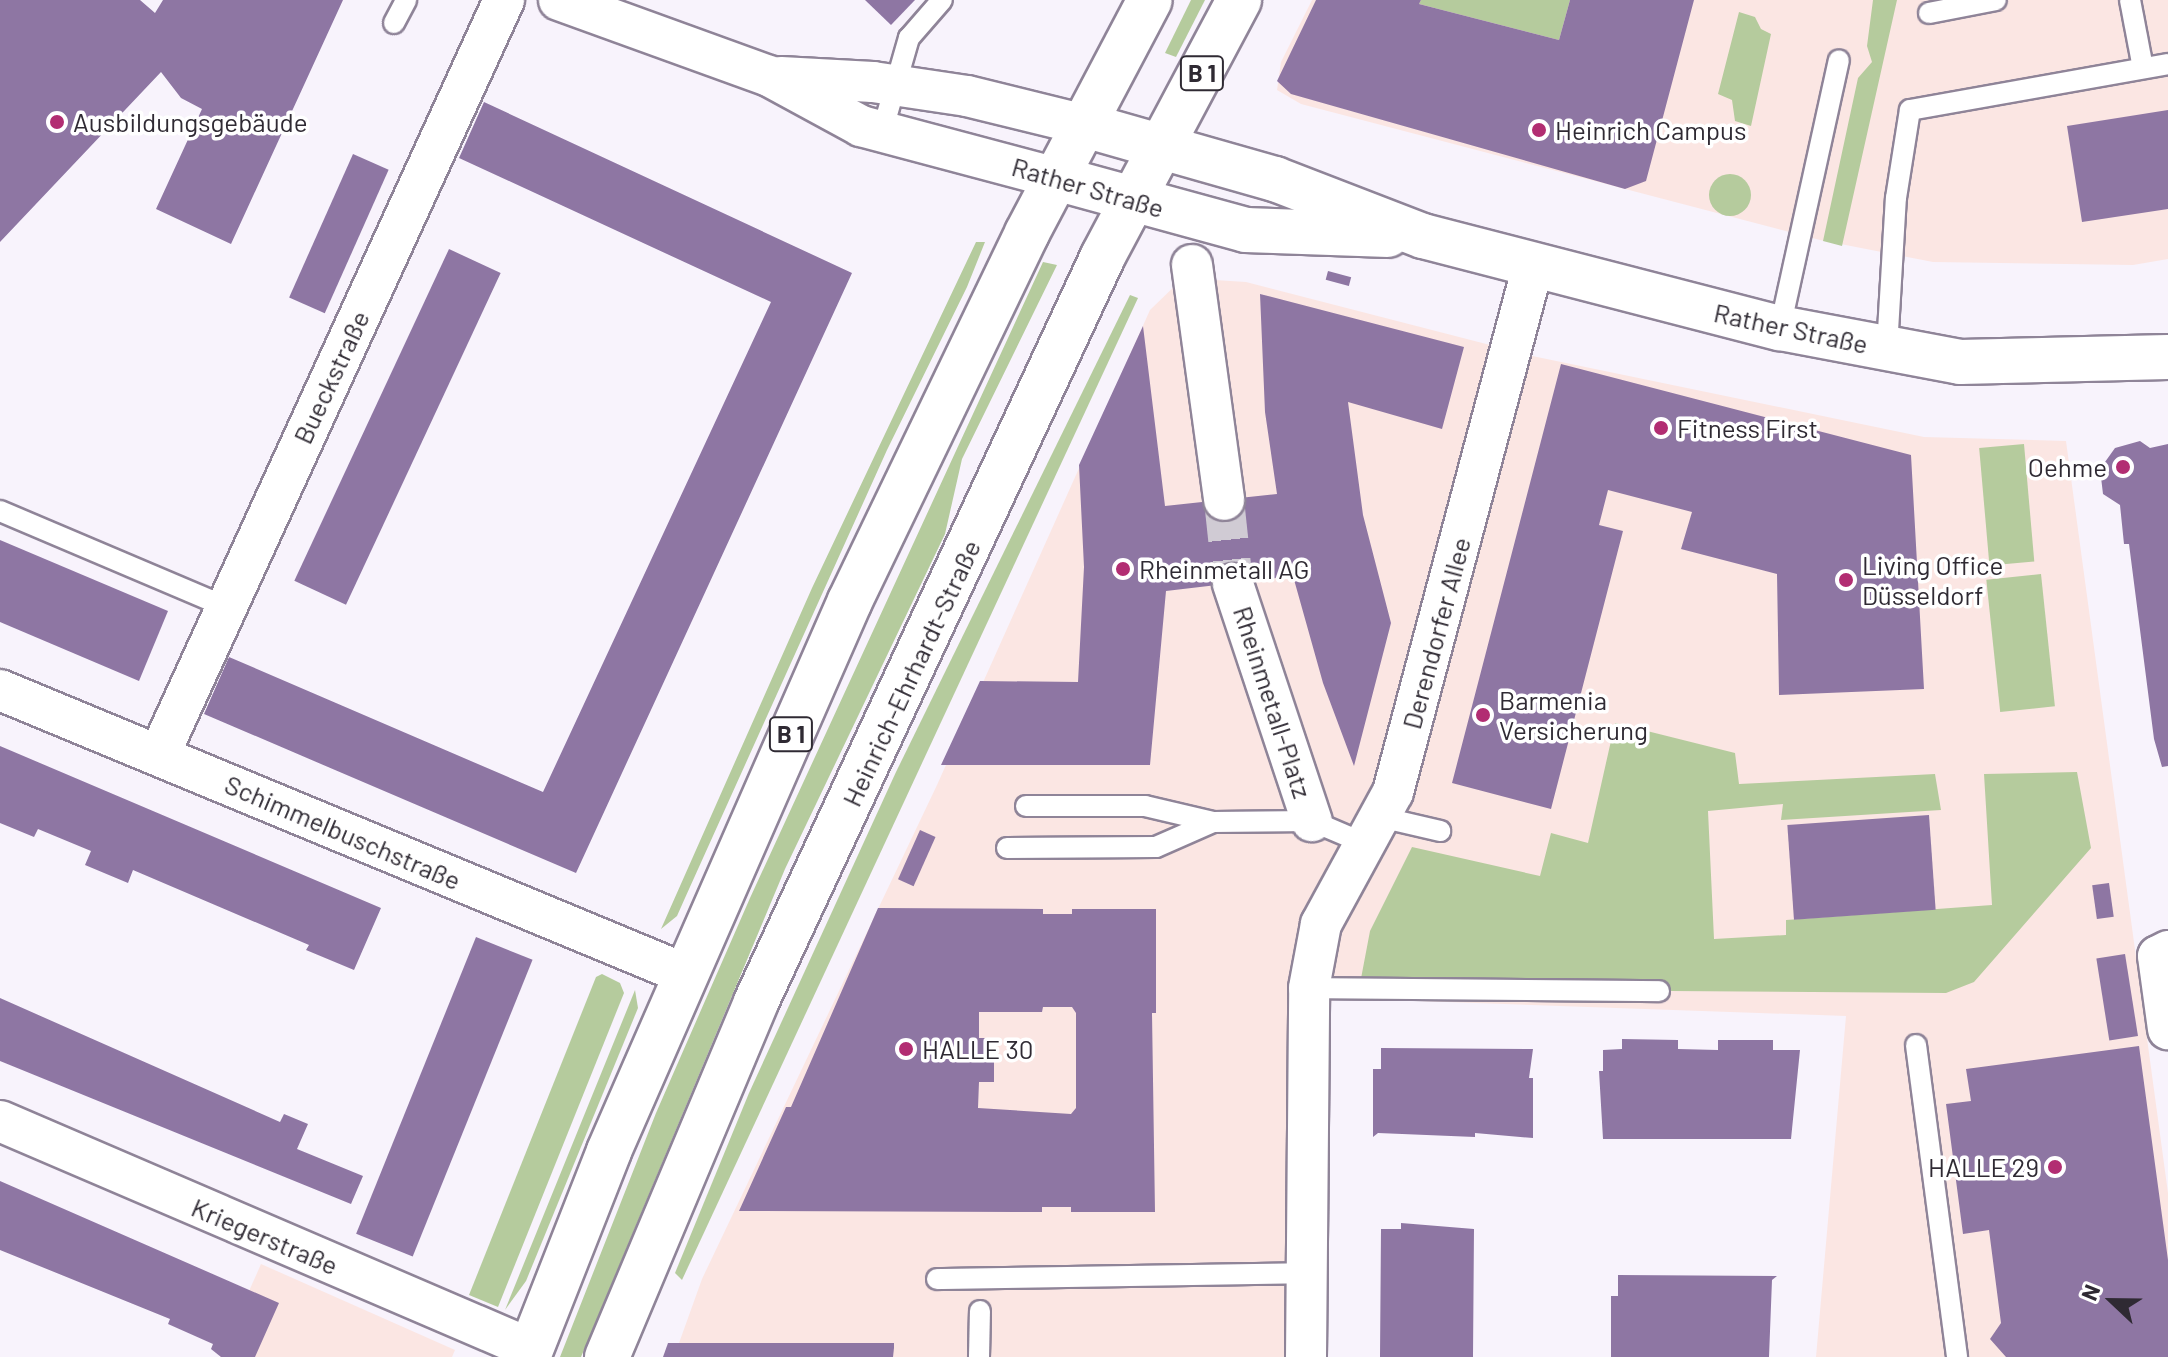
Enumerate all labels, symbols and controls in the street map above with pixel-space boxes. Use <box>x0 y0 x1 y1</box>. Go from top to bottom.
road number: B 1 <box>1178 53 1226 93</box>
place label: Ausbildungsgebäude <box>73 106 308 138</box>
marker: Ausbildungsgebäude <box>48 113 66 131</box>
place label: Heinrich Campus <box>1555 114 1747 146</box>
marker: Heinrich Campus <box>1530 121 1548 139</box>
street label: Rather Straße <box>1008 150 1168 224</box>
street label: Rather Straße <box>1711 296 1871 360</box>
street label: Bueckstraße <box>287 306 375 448</box>
place label: Fitness First <box>1677 412 1818 444</box>
marker: Fitness First <box>1652 419 1670 437</box>
place label: Oehme <box>2028 451 2107 483</box>
marker: Oehme <box>2114 458 2132 476</box>
street label: Derendorfer Allee <box>1395 534 1477 732</box>
street label: Heinrich-Ehrhardt-Straße <box>836 535 986 811</box>
place label: Living Office Düsseldorf <box>1862 549 2003 610</box>
place label: Rheinmetall AG <box>1139 553 1310 585</box>
marker: Rheinmetall AG <box>1114 560 1132 578</box>
marker: Living Office Düsseldorf <box>1837 571 1855 589</box>
street label: Rheinmetall-Platz <box>1227 602 1319 802</box>
place label: Barmenia Versicherung <box>1499 684 1648 746</box>
marker: Barmenia Versicherung <box>1474 706 1492 724</box>
road number: B 1 <box>767 714 815 754</box>
street label: Schimmelbuschstraße <box>220 768 466 896</box>
place label: HALLE 30 <box>922 1033 1034 1065</box>
marker: HALLE 30 <box>897 1040 915 1058</box>
place label: HALLE 29 <box>1928 1151 2039 1183</box>
marker: HALLE 29 <box>2046 1158 2064 1176</box>
street label: Kriegerstraße <box>187 1191 343 1281</box>
north arrow <box>2072 1261 2152 1341</box>
text: N <box>2075 1280 2105 1304</box>

